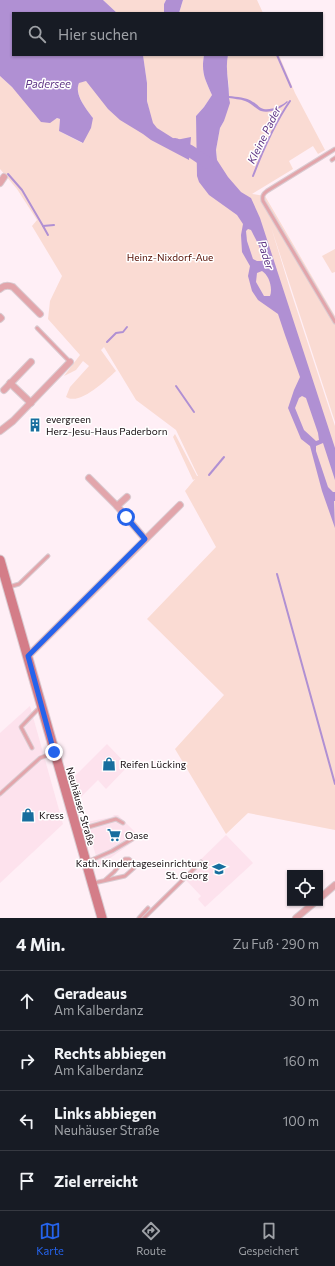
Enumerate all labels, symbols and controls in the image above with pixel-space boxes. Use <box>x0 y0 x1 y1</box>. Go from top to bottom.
search box <box>12 12 323 56</box>
icon: search <box>26 23 48 45</box>
text: Hier suchen <box>58 25 138 43</box>
water label: Padersee <box>25 77 71 90</box>
water label: Kleine Pader <box>244 103 283 166</box>
water label: Pader <box>256 239 277 271</box>
park label: Heinz-Nixdorf-Aue <box>127 251 213 263</box>
place label: evergreen Herz-Jesu-Haus Paderborn <box>46 413 167 437</box>
building icon: evergreen Herz-Jesu-Haus Paderborn <box>27 417 43 433</box>
route start <box>117 508 135 526</box>
route end <box>45 743 63 761</box>
shop icon: Reifen Lücking <box>101 756 117 772</box>
place label: Reifen Lücking <box>120 758 187 770</box>
street label: Neuhäuser Straße <box>64 765 98 847</box>
shop icon: Kress <box>20 807 36 823</box>
place label: Kress <box>39 809 64 821</box>
supermarket icon: Oase <box>106 827 122 843</box>
place label: Oase <box>125 829 148 841</box>
place label: Kath. Kindertageseinrichtung St. Georg <box>76 857 209 881</box>
school or university icon: Kath. Kindertageseinrichtung St. Georg <box>211 861 227 877</box>
map controls <box>287 870 323 906</box>
button: locate <box>287 870 323 906</box>
text: 4 Min. <box>16 934 65 955</box>
text: Zu Fuß · 290 m <box>233 936 319 952</box>
text: Geradeaus <box>54 984 127 1002</box>
icon: ahead <box>16 990 38 1012</box>
text: 30 m <box>289 993 319 1009</box>
text: Am Kalberdanz <box>54 1002 143 1018</box>
text: Rechts abbiegen <box>54 1044 166 1062</box>
icon: right <box>16 1050 38 1072</box>
text: 160 m <box>283 1053 319 1069</box>
text: Am Kalberdanz <box>54 1062 143 1078</box>
text: Links abbiegen <box>54 1104 156 1122</box>
icon: left <box>16 1110 38 1132</box>
text: 100 m <box>283 1113 319 1129</box>
text: Neuhäuser Straße <box>54 1122 159 1138</box>
icon: arrive <box>16 1170 38 1192</box>
text: Ziel erreicht <box>54 1172 138 1190</box>
tab: Karte <box>36 1220 64 1257</box>
tab: Route <box>136 1220 166 1257</box>
tab: Gespeichert <box>238 1220 299 1257</box>

